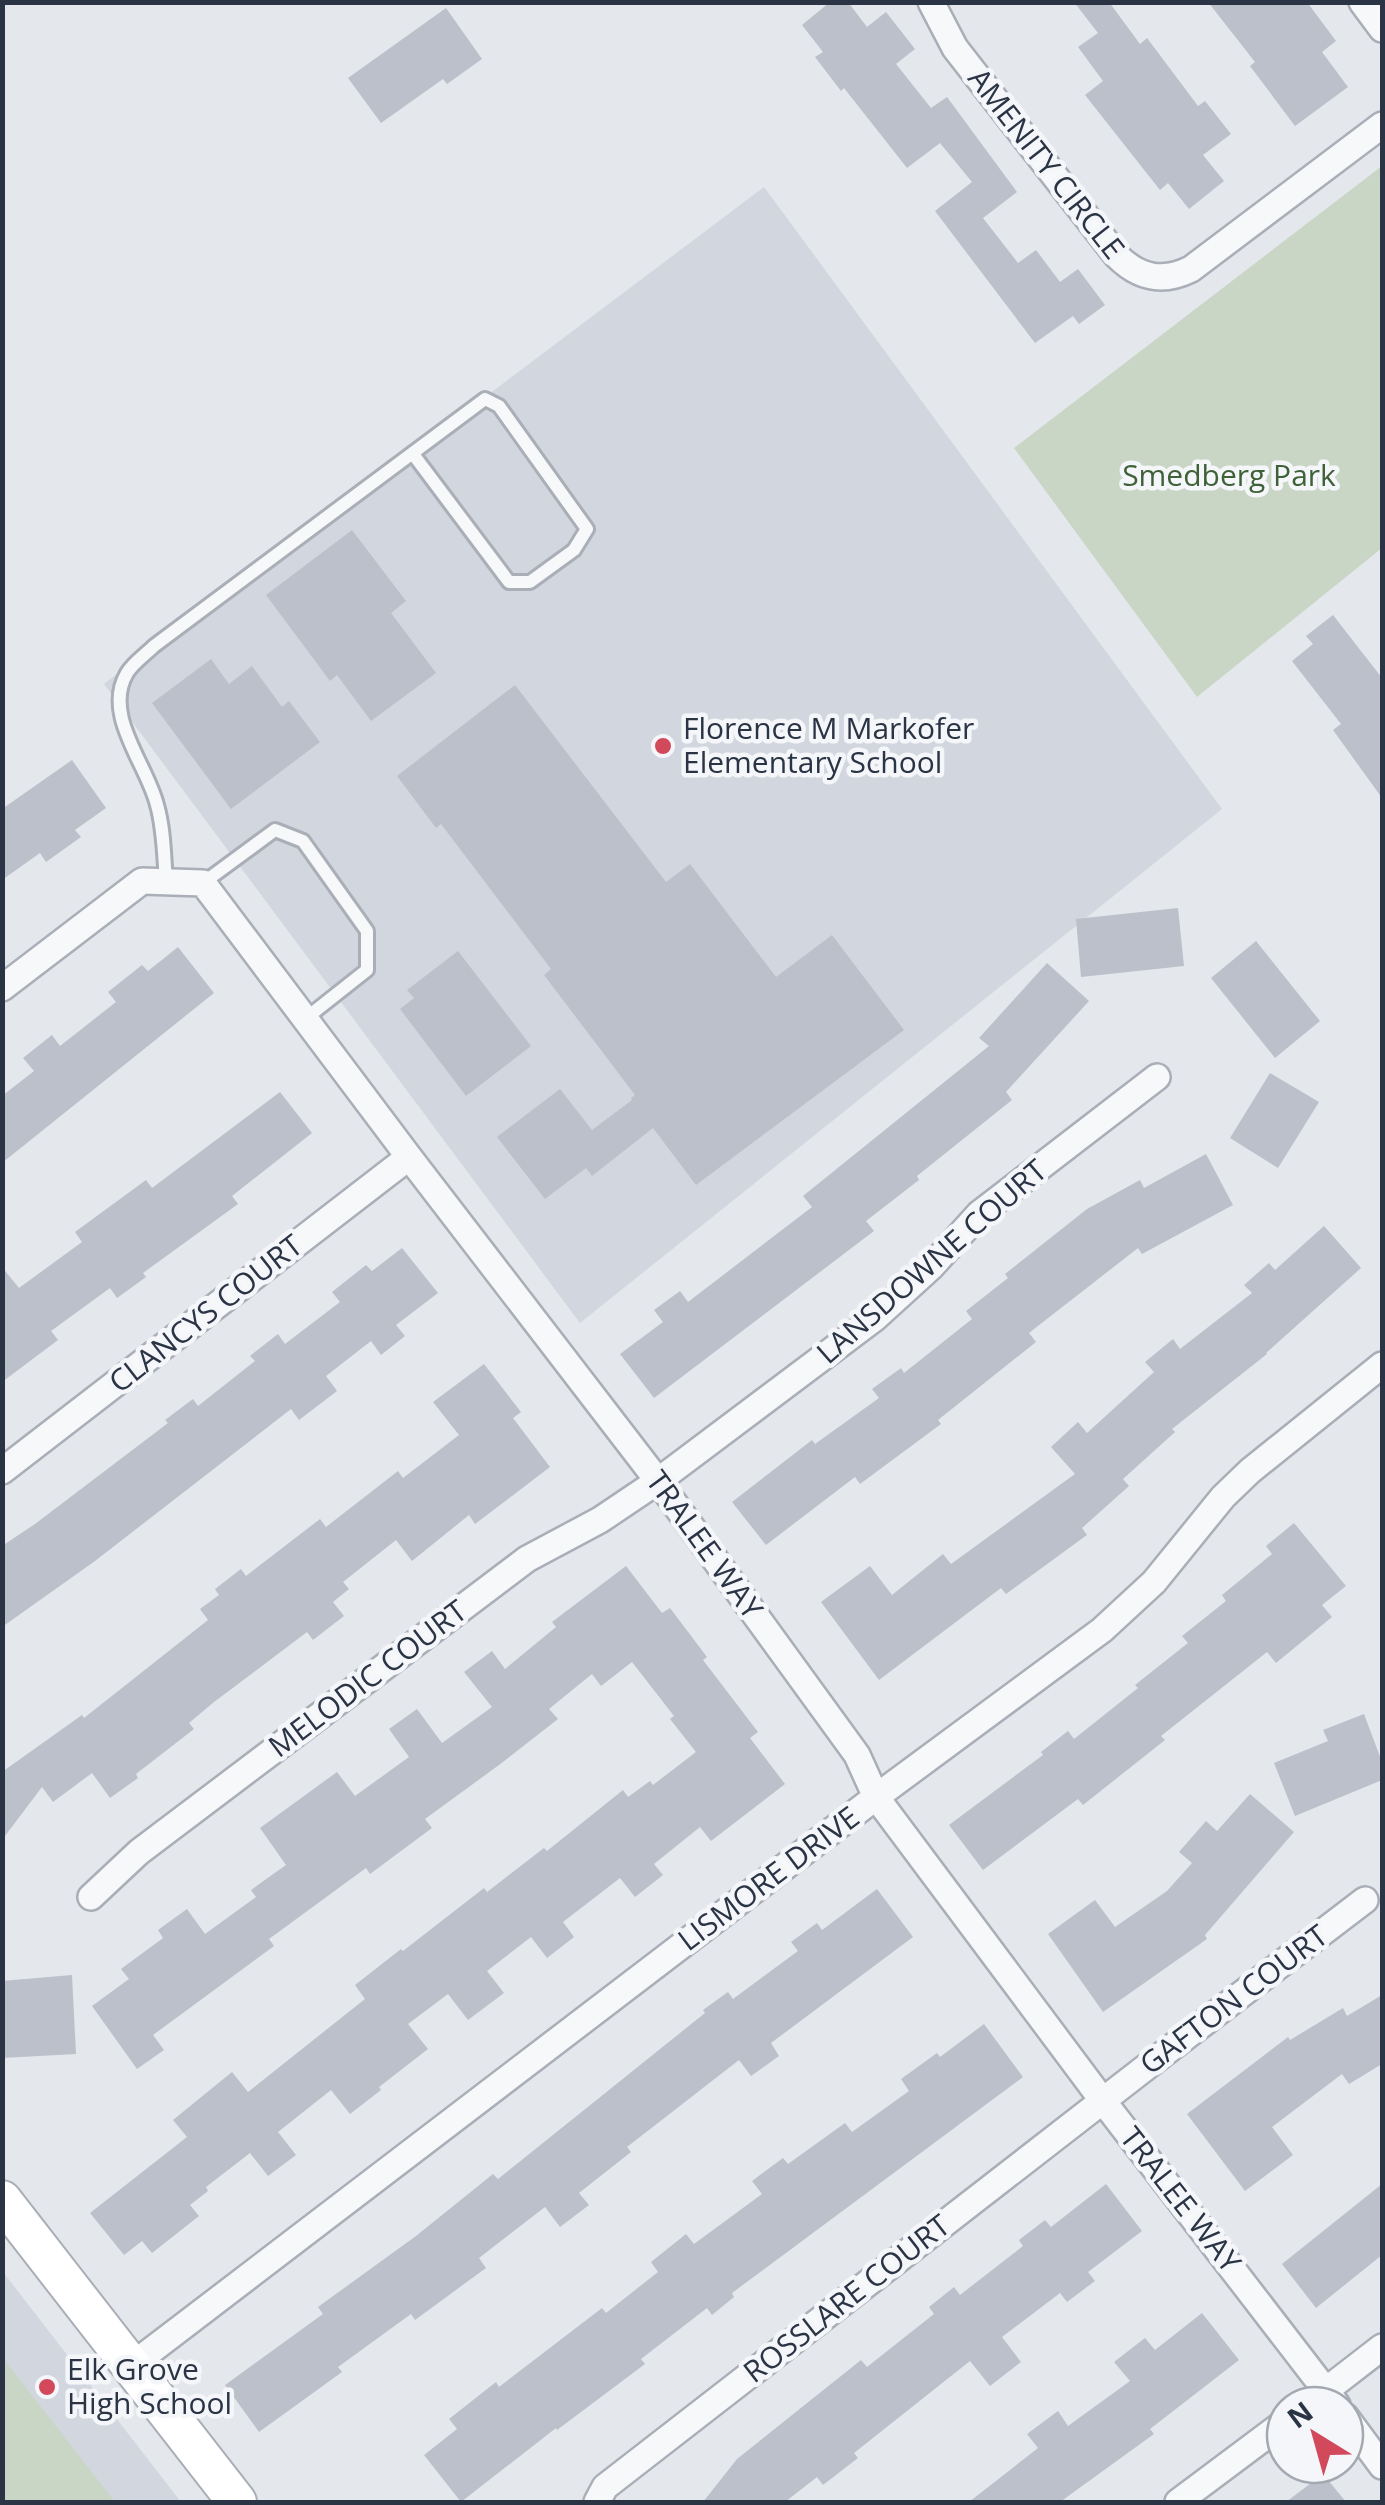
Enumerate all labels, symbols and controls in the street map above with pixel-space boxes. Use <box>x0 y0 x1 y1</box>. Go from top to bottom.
street label: AMENITY CIRCLE <box>960 59 1135 267</box>
park label: Smedberg Park <box>1122 454 1336 495</box>
place label: Florence M Markofer Elementary School <box>683 707 974 782</box>
marker: Florence M Markofer Elementary School <box>652 735 674 757</box>
street label: LANSDOWNE COURT <box>807 1149 1055 1372</box>
street label: CLANCYS COURT <box>100 1224 311 1401</box>
street label: TRALEE WAY <box>637 1462 773 1627</box>
street label: MELODIC COURT <box>259 1589 475 1766</box>
street label: LISMORE DRIVE <box>669 1796 867 1959</box>
street label: GAFTON COURT <box>1131 1914 1336 2083</box>
street label: TRALEE WAY <box>1111 2118 1251 2281</box>
street label: ROSSLARE COURT <box>734 2204 958 2391</box>
place label: Elk Grove High School <box>67 2348 232 2423</box>
marker: Elk Grove High School <box>36 2376 58 2398</box>
north arrow <box>1265 2385 1365 2485</box>
text: N <box>1279 2392 1320 2436</box>

